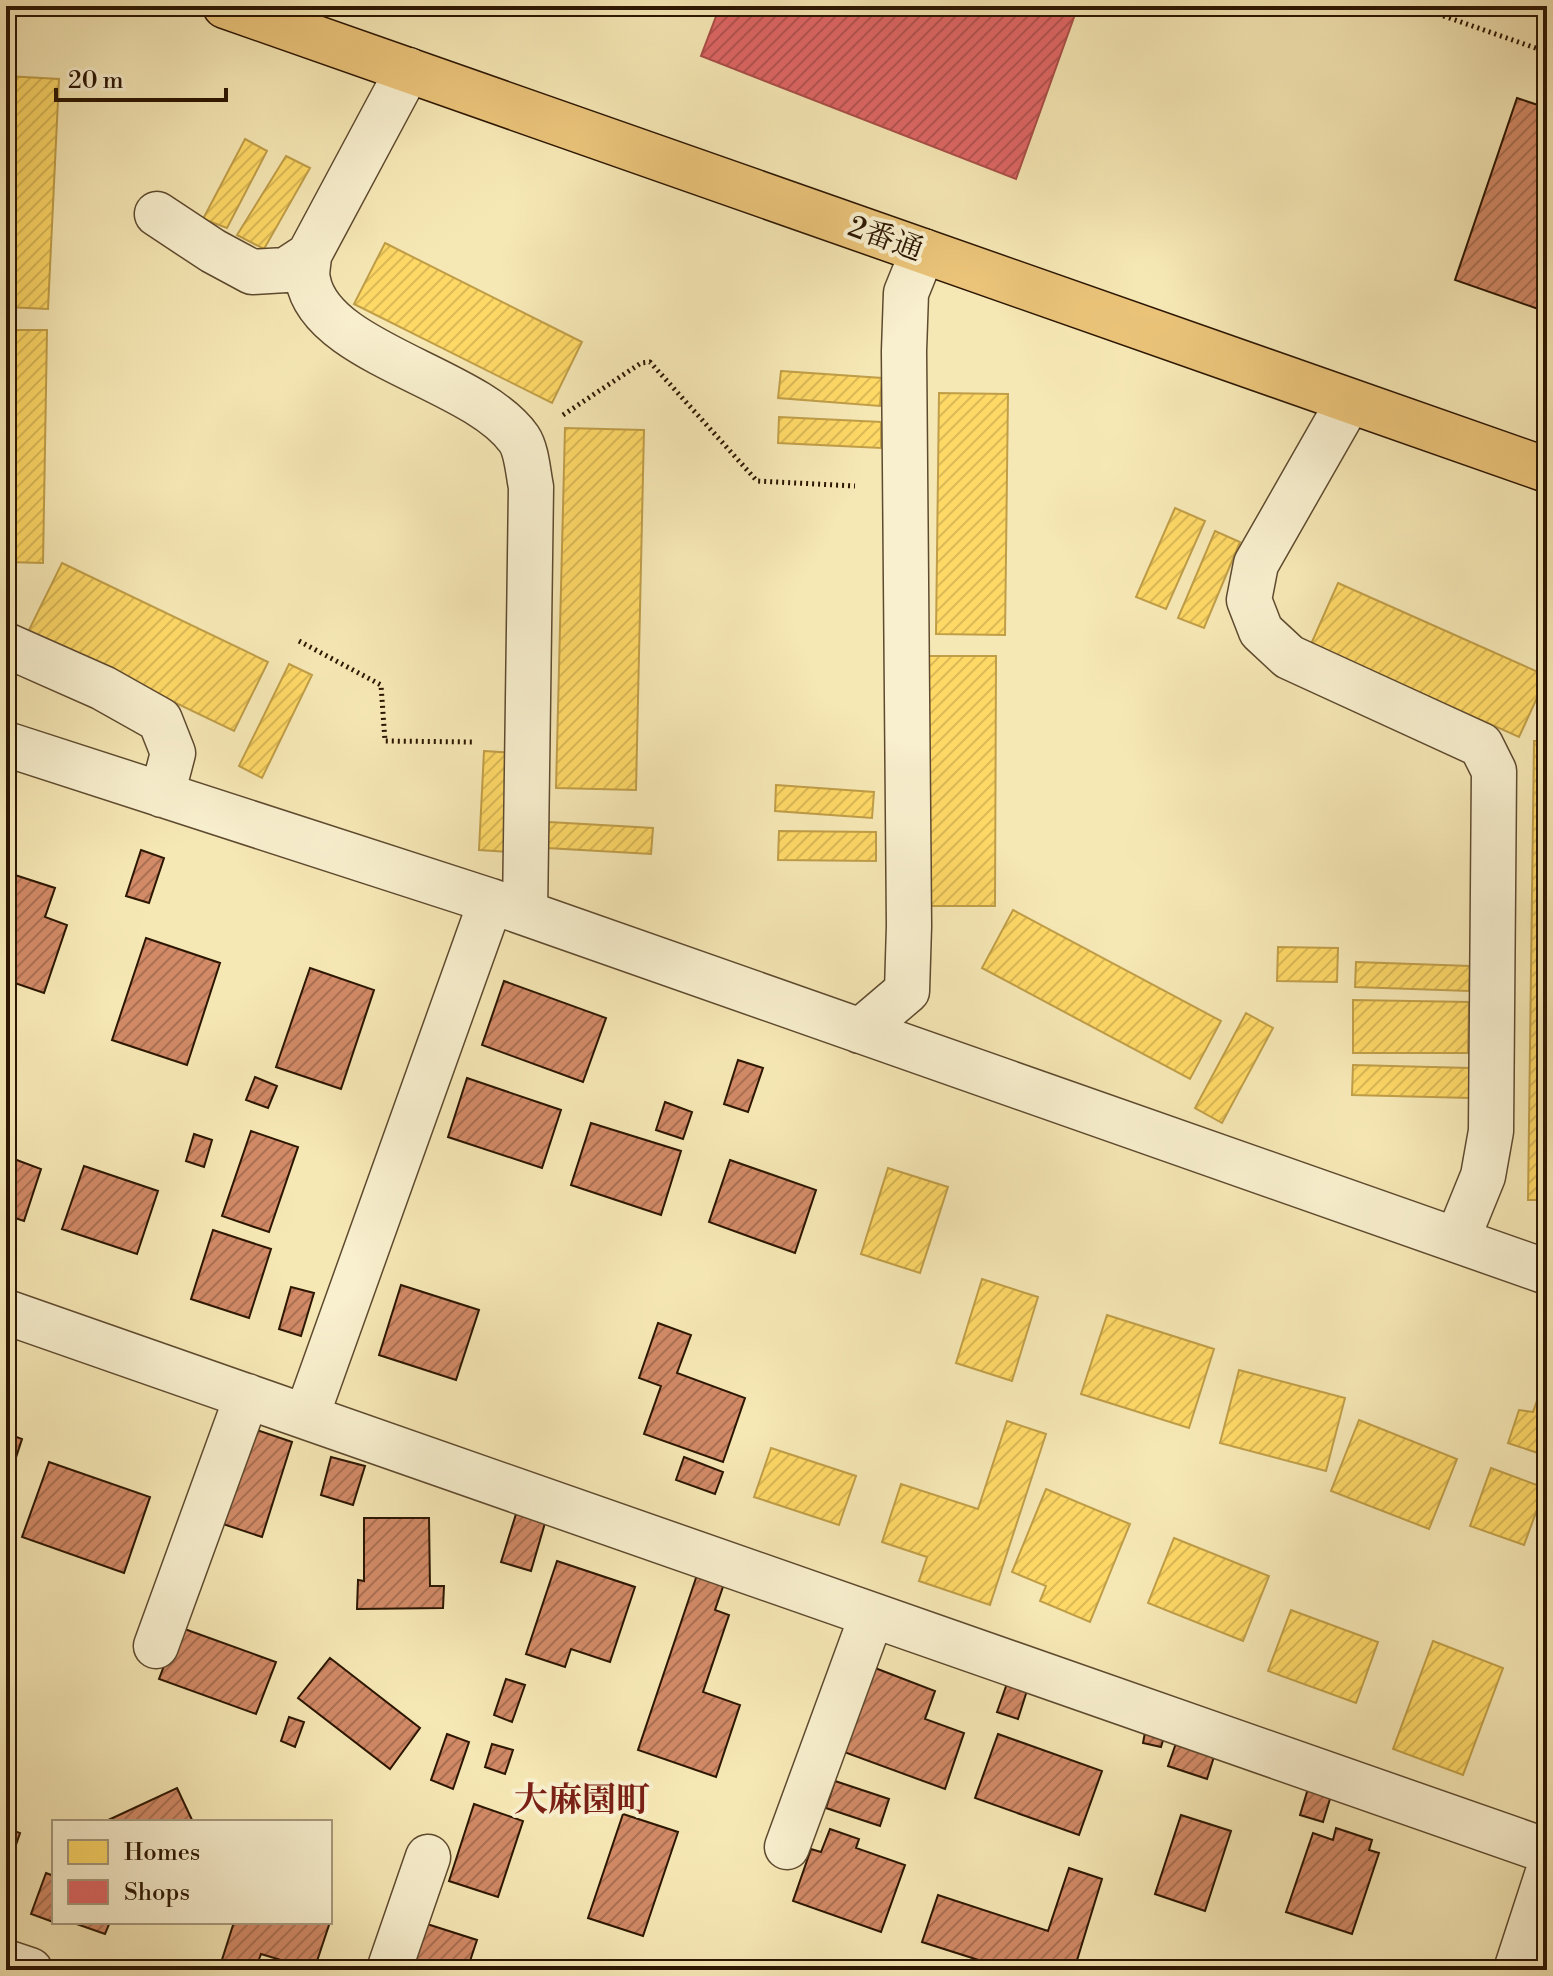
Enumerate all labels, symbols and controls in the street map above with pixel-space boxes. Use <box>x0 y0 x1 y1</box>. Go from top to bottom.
scale bar <box>56 52 226 102</box>
text: 20 m <box>68 66 124 96</box>
street label: 2番通 <box>843 208 928 270</box>
district label: 大麻園町 <box>514 1780 650 1822</box>
legend <box>52 1820 332 1924</box>
text: Homes <box>124 1838 200 1868</box>
text: Shops <box>124 1878 190 1908</box>

